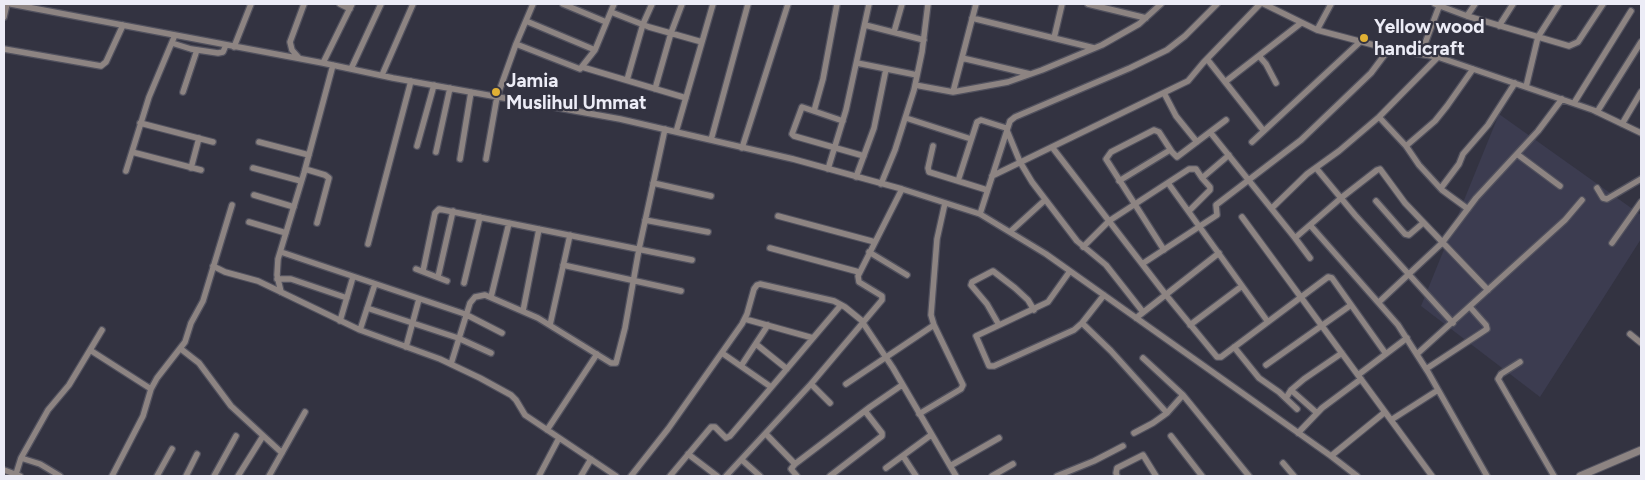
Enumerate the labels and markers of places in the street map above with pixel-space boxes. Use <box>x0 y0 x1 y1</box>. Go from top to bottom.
place label: Yellow wood handicraft <box>1374 16 1484 60</box>
marker: Yellow wood handicraft <box>1358 32 1370 44</box>
place label: Jamia Muslihul Ummat <box>506 70 647 114</box>
marker: Jamia Muslihul Ummat <box>490 86 502 98</box>

